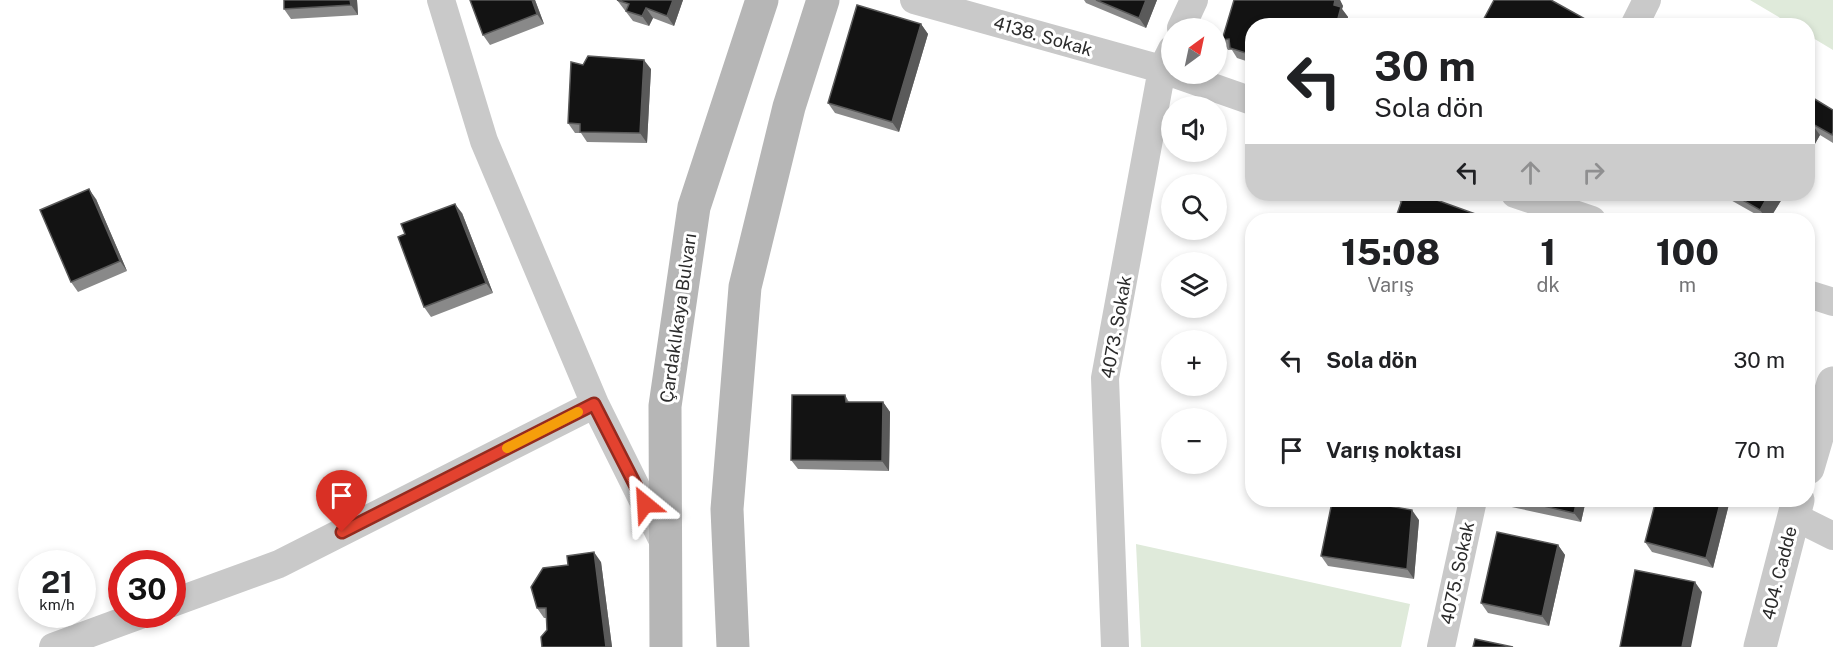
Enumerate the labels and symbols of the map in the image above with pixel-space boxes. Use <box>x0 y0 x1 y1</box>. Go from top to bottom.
street label: 4138. Sokak <box>991 12 1095 60</box>
north arrow <box>1161 18 1227 84</box>
street label: Çardaklıkaya Bulvarı <box>656 232 700 404</box>
street label: 4073. Sokak <box>1097 274 1135 380</box>
pin <box>316 470 367 532</box>
position arrow <box>613 472 677 536</box>
street label: 4075. Sokak <box>1436 520 1478 626</box>
street label: 404. Cadde <box>1757 524 1801 622</box>
speed limit sign: 30 <box>108 550 186 628</box>

